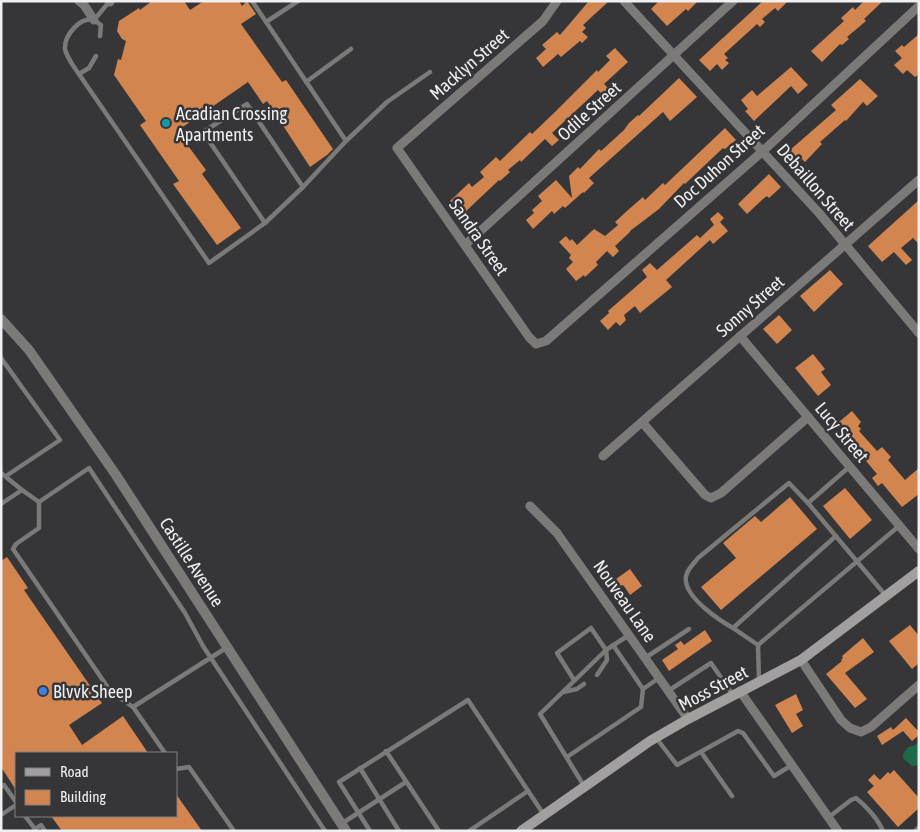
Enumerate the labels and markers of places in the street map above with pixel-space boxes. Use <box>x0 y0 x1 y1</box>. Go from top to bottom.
place label: Acadian Crossing Apartments <box>176 103 288 145</box>
marker: Acadian Crossing Apartments <box>160 117 172 129</box>
place label: Blvvk Sheep <box>53 681 132 702</box>
marker: Blvvk Sheep <box>37 685 49 697</box>

